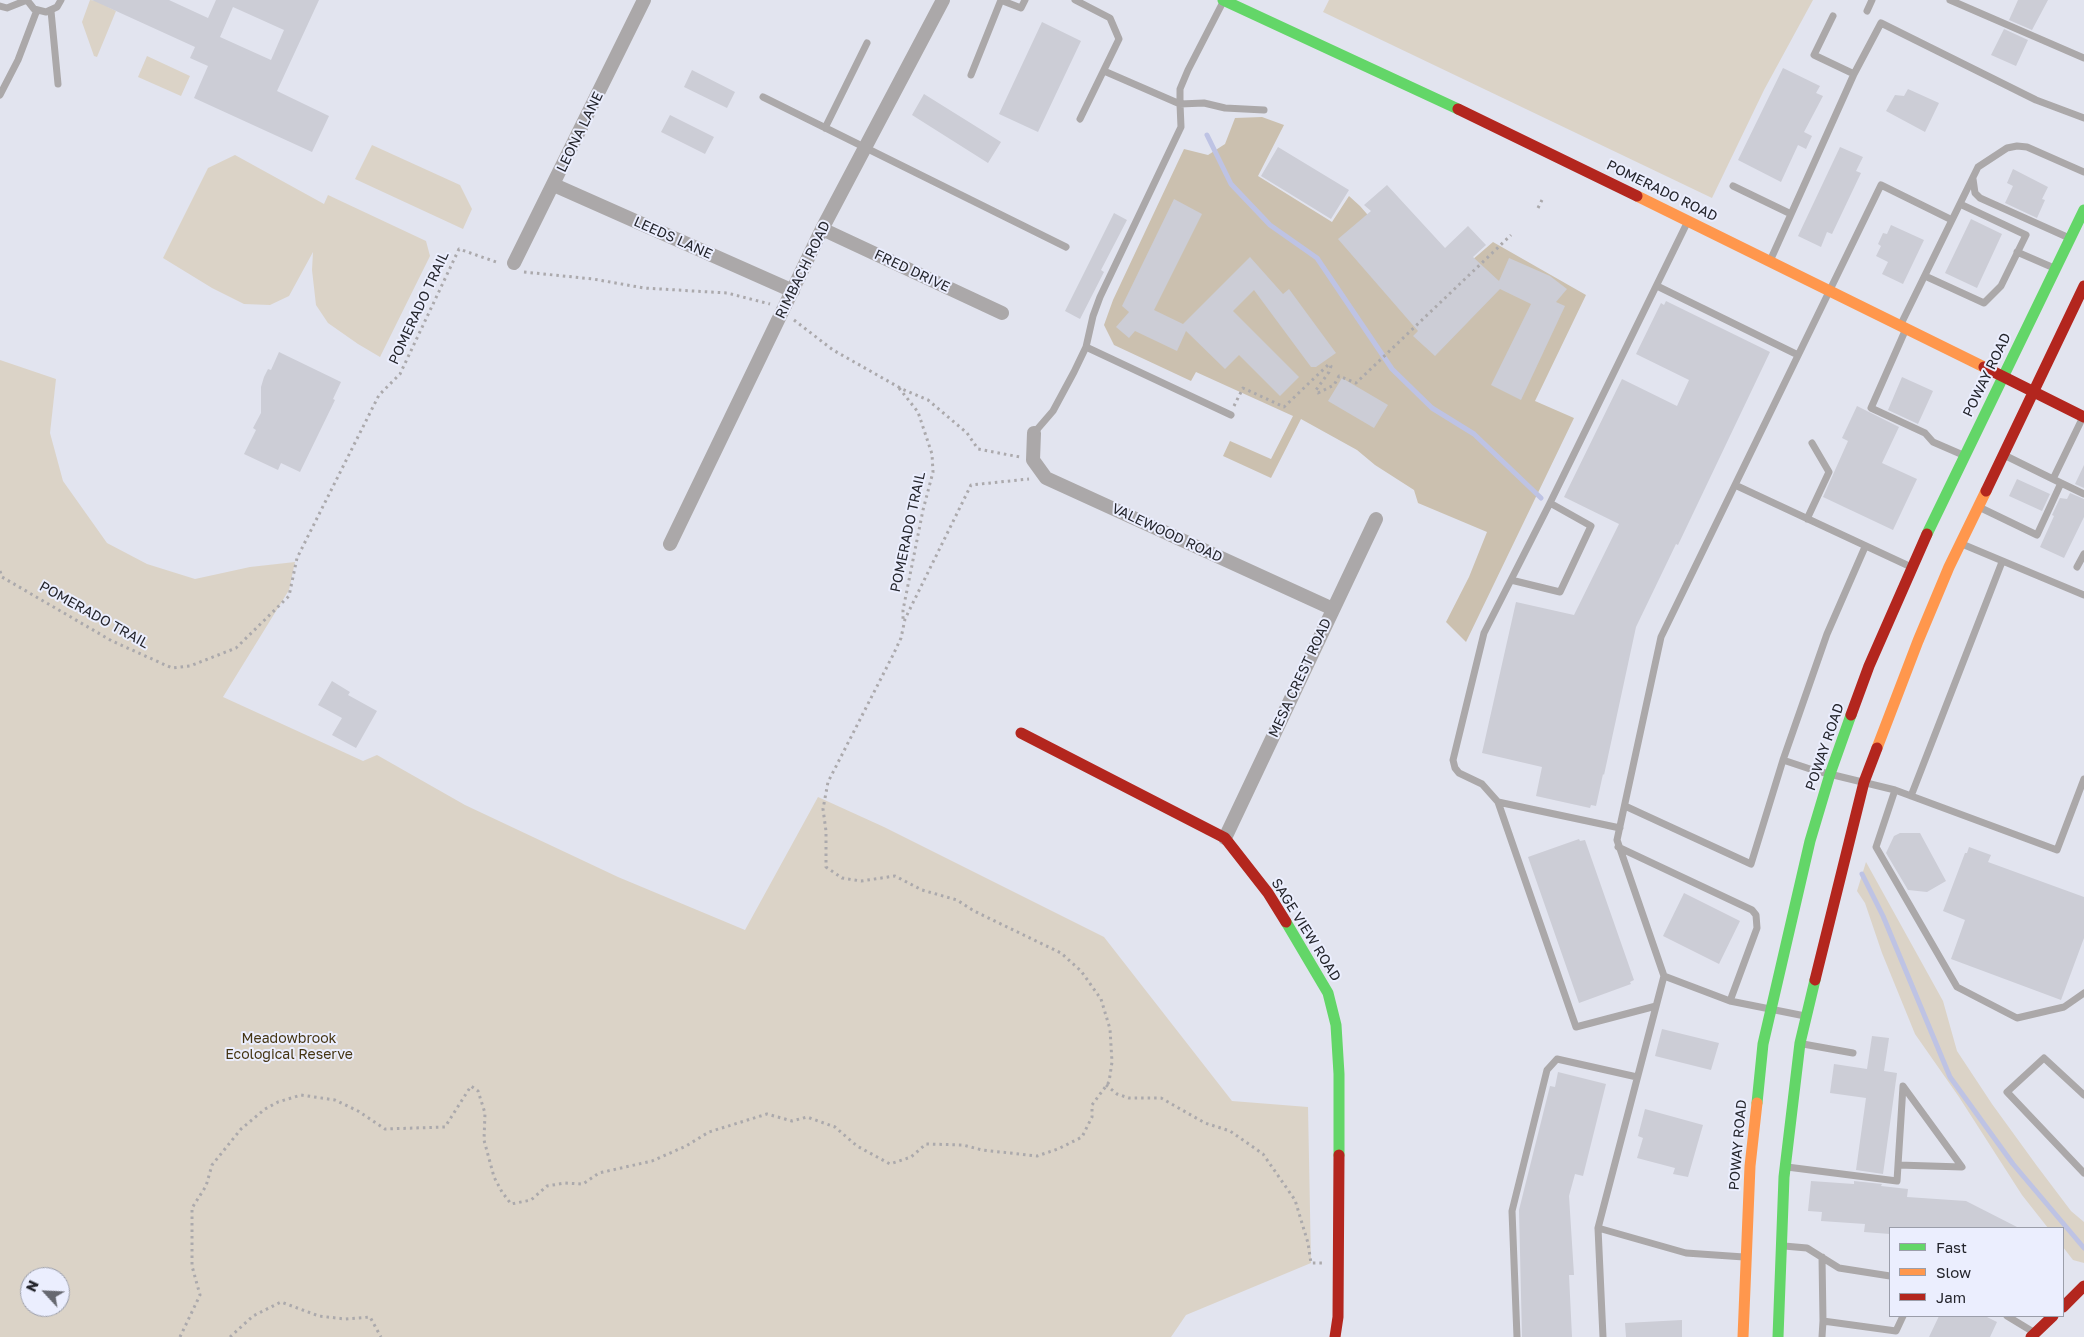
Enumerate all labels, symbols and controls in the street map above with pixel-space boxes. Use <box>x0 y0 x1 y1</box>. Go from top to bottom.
street label: LEONA LANE <box>553 89 607 175</box>
street label: POMERADO ROAD <box>1604 157 1720 225</box>
street label: LEEDS LANE <box>631 213 715 263</box>
street label: RIMBACH ROAD <box>772 218 834 322</box>
street label: FRED DRIVE <box>872 246 952 296</box>
street label: POMERADO TRAIL <box>385 249 453 367</box>
street label: POWAY ROAD <box>1959 330 2015 420</box>
street label: POMERADO TRAIL <box>887 470 929 594</box>
street label: VALEWOOD ROAD <box>1109 500 1225 566</box>
street label: POMERADO TRAIL <box>36 578 152 652</box>
street label: MESA CREST ROAD <box>1265 616 1335 740</box>
street label: POWAY ROAD <box>1802 701 1848 793</box>
street label: SAGE VIEW ROAD <box>1268 876 1344 984</box>
park label: Meadowbrook Ecological Reserve <box>225 1031 353 1064</box>
street label: POWAY ROAD <box>1726 1099 1750 1191</box>
legend <box>1889 1227 2064 1317</box>
text: Fast <box>1936 1238 1967 1256</box>
text: Slow <box>1936 1263 1971 1281</box>
north arrow <box>20 1267 70 1317</box>
text: N <box>22 1277 42 1294</box>
text: Jam <box>1936 1288 1966 1306</box>

